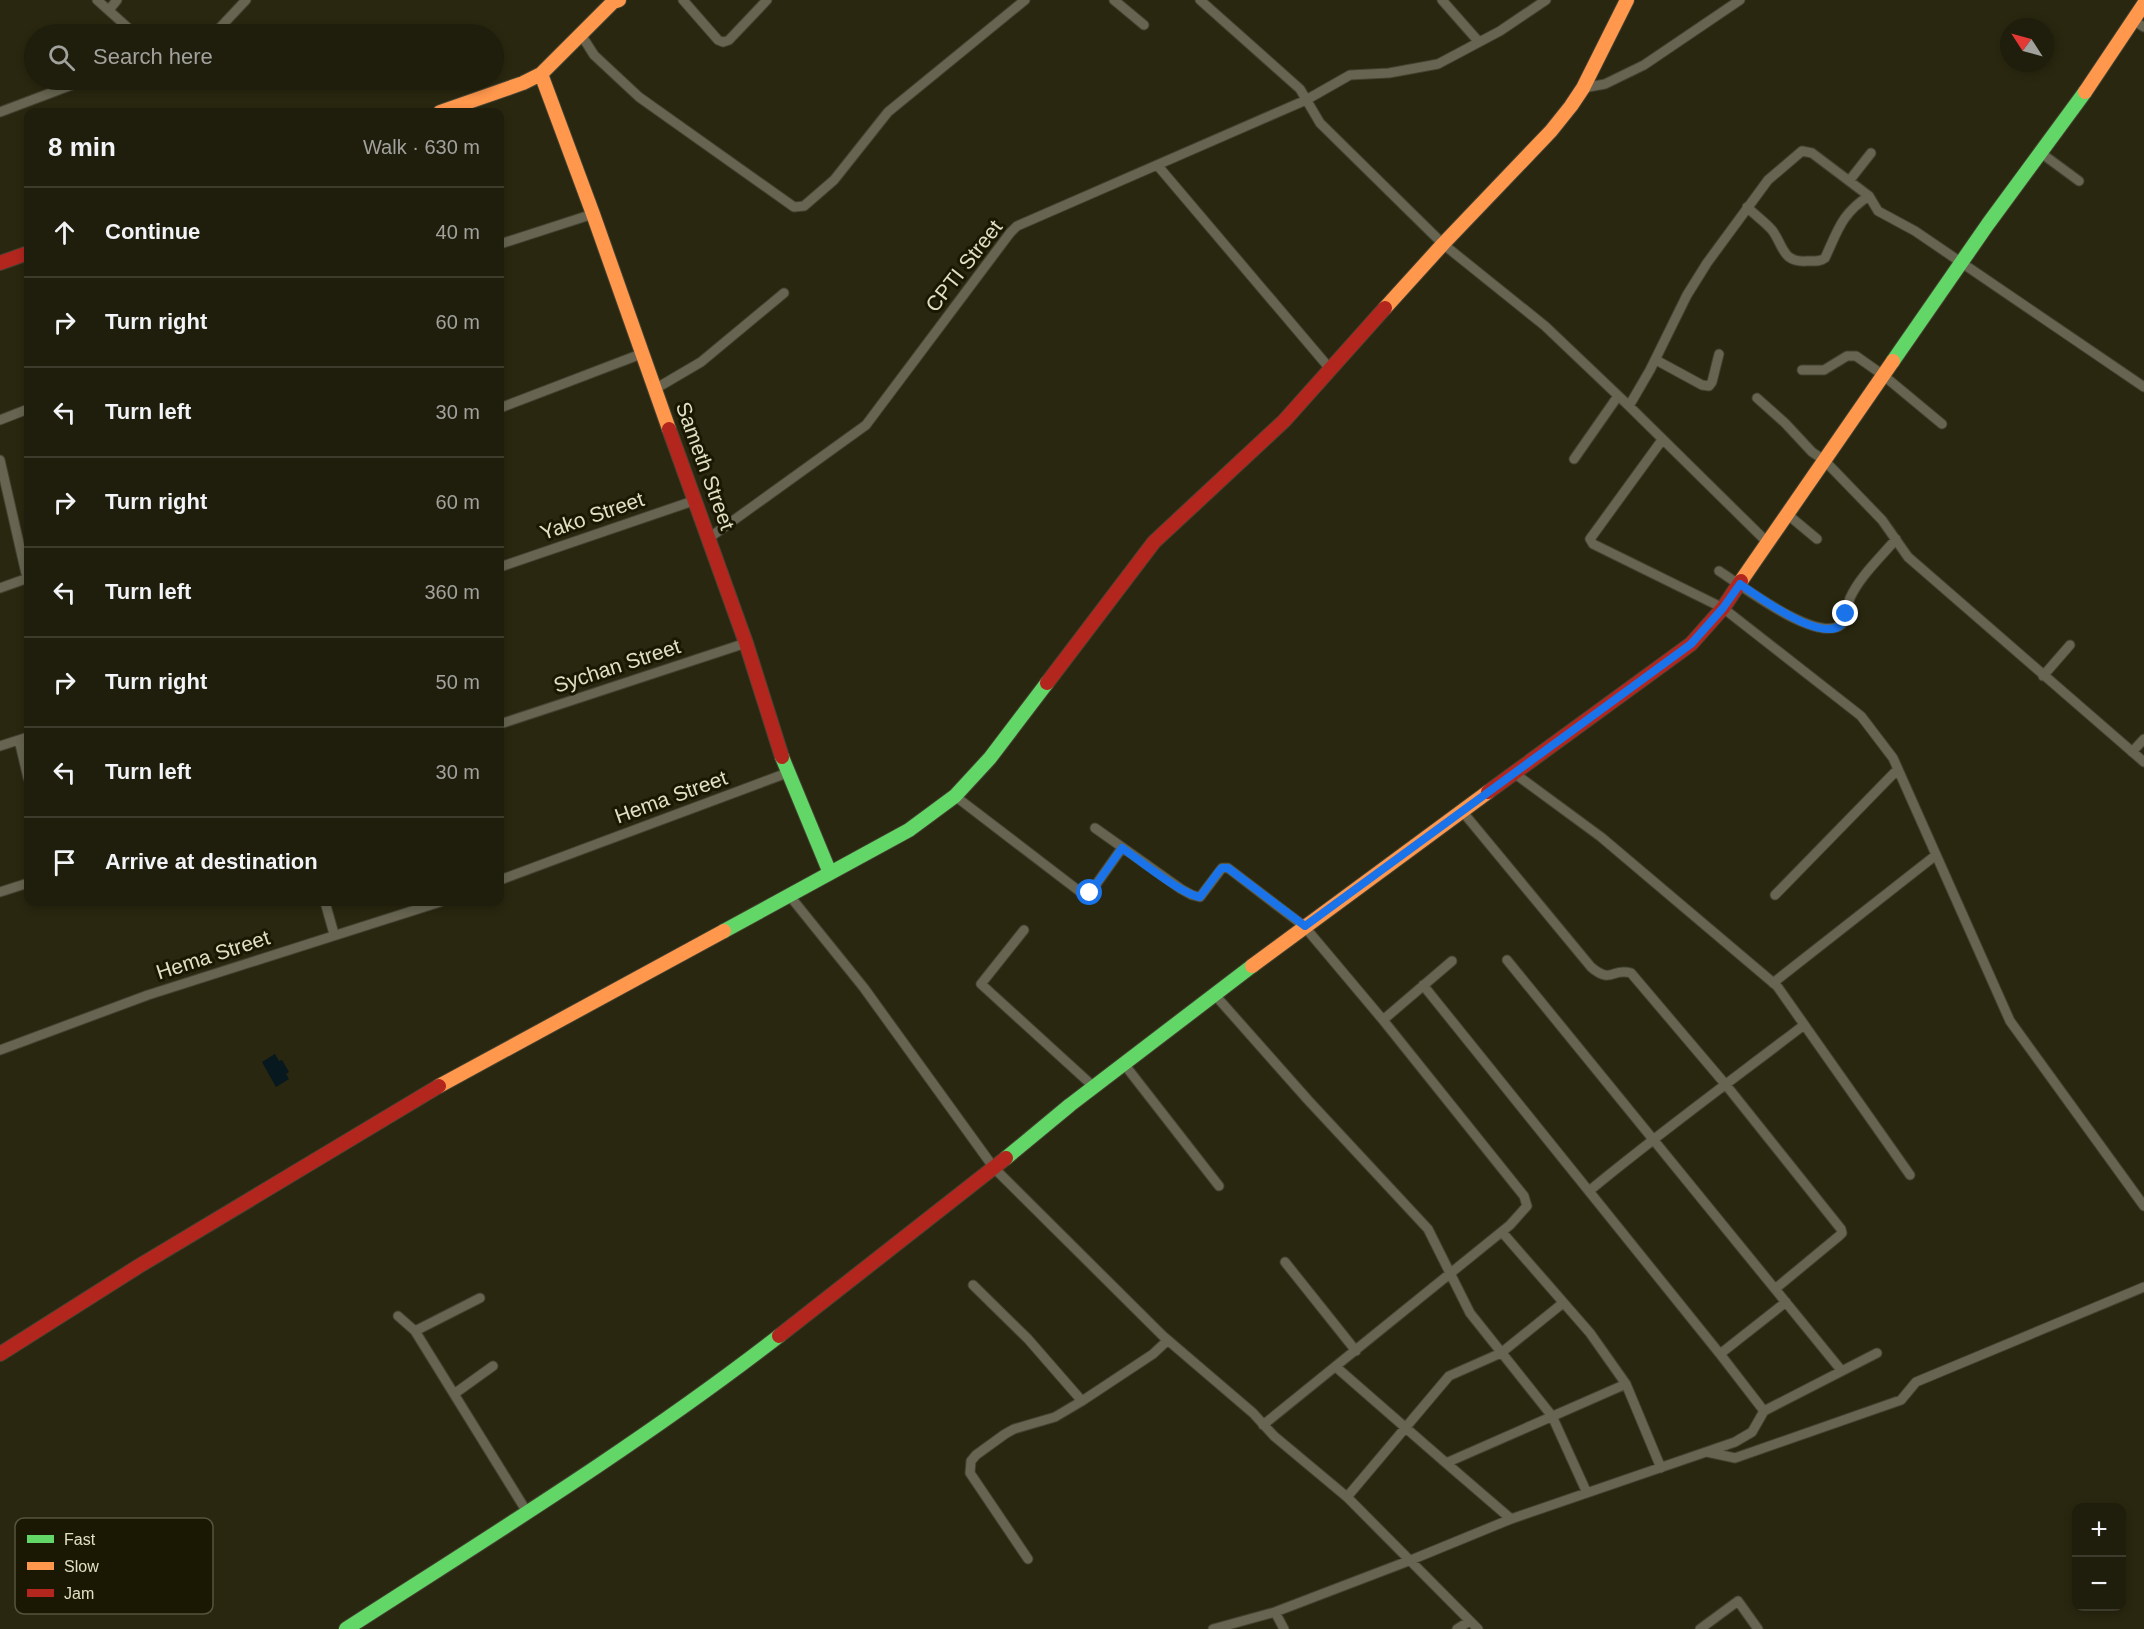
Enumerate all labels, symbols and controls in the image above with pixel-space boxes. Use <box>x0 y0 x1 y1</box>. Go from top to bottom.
north arrow <box>2000 18 2054 72</box>
search box <box>24 24 504 90</box>
icon: search <box>45 41 78 74</box>
text: Search here <box>93 44 213 69</box>
text: 8 min <box>48 132 116 162</box>
text: Walk · 630 m <box>363 136 480 158</box>
street label: CPTI Street <box>921 215 1007 316</box>
icon: ahead <box>48 216 81 249</box>
text: Continue <box>105 219 200 244</box>
text: 40 m <box>436 221 480 243</box>
icon: right <box>48 306 81 339</box>
text: Turn right <box>105 309 207 334</box>
text: 60 m <box>436 311 480 333</box>
icon: left <box>48 396 81 429</box>
text: Turn left <box>105 399 191 424</box>
street label: Sameth Street <box>672 399 739 533</box>
text: 30 m <box>436 401 480 423</box>
icon: right <box>48 486 81 519</box>
street label: Yako Street <box>537 487 647 544</box>
text: Turn right <box>105 489 207 514</box>
text: 60 m <box>436 491 480 513</box>
icon: left <box>48 576 81 609</box>
text: Turn left <box>105 579 191 604</box>
text: 360 m <box>424 581 480 603</box>
route end <box>1832 600 1858 626</box>
street label: Sychan Street <box>551 634 683 697</box>
icon: right <box>48 666 81 699</box>
text: Turn right <box>105 669 207 694</box>
text: 50 m <box>436 671 480 693</box>
icon: left <box>48 756 81 789</box>
text: Turn left <box>105 759 191 784</box>
text: 30 m <box>436 761 480 783</box>
street label: Hema Street <box>612 766 730 827</box>
icon: arrive <box>48 846 81 879</box>
text: Arrive at destination <box>105 849 318 874</box>
route start <box>1076 879 1102 905</box>
street label: Hema Street <box>153 925 273 984</box>
map controls <box>2072 1503 2126 1611</box>
button: + <box>2072 1503 2126 1557</box>
legend <box>15 1518 213 1614</box>
text: Fast <box>64 1531 96 1548</box>
button: − <box>2072 1557 2126 1611</box>
text: Slow <box>64 1558 99 1575</box>
text: Jam <box>64 1585 94 1602</box>

